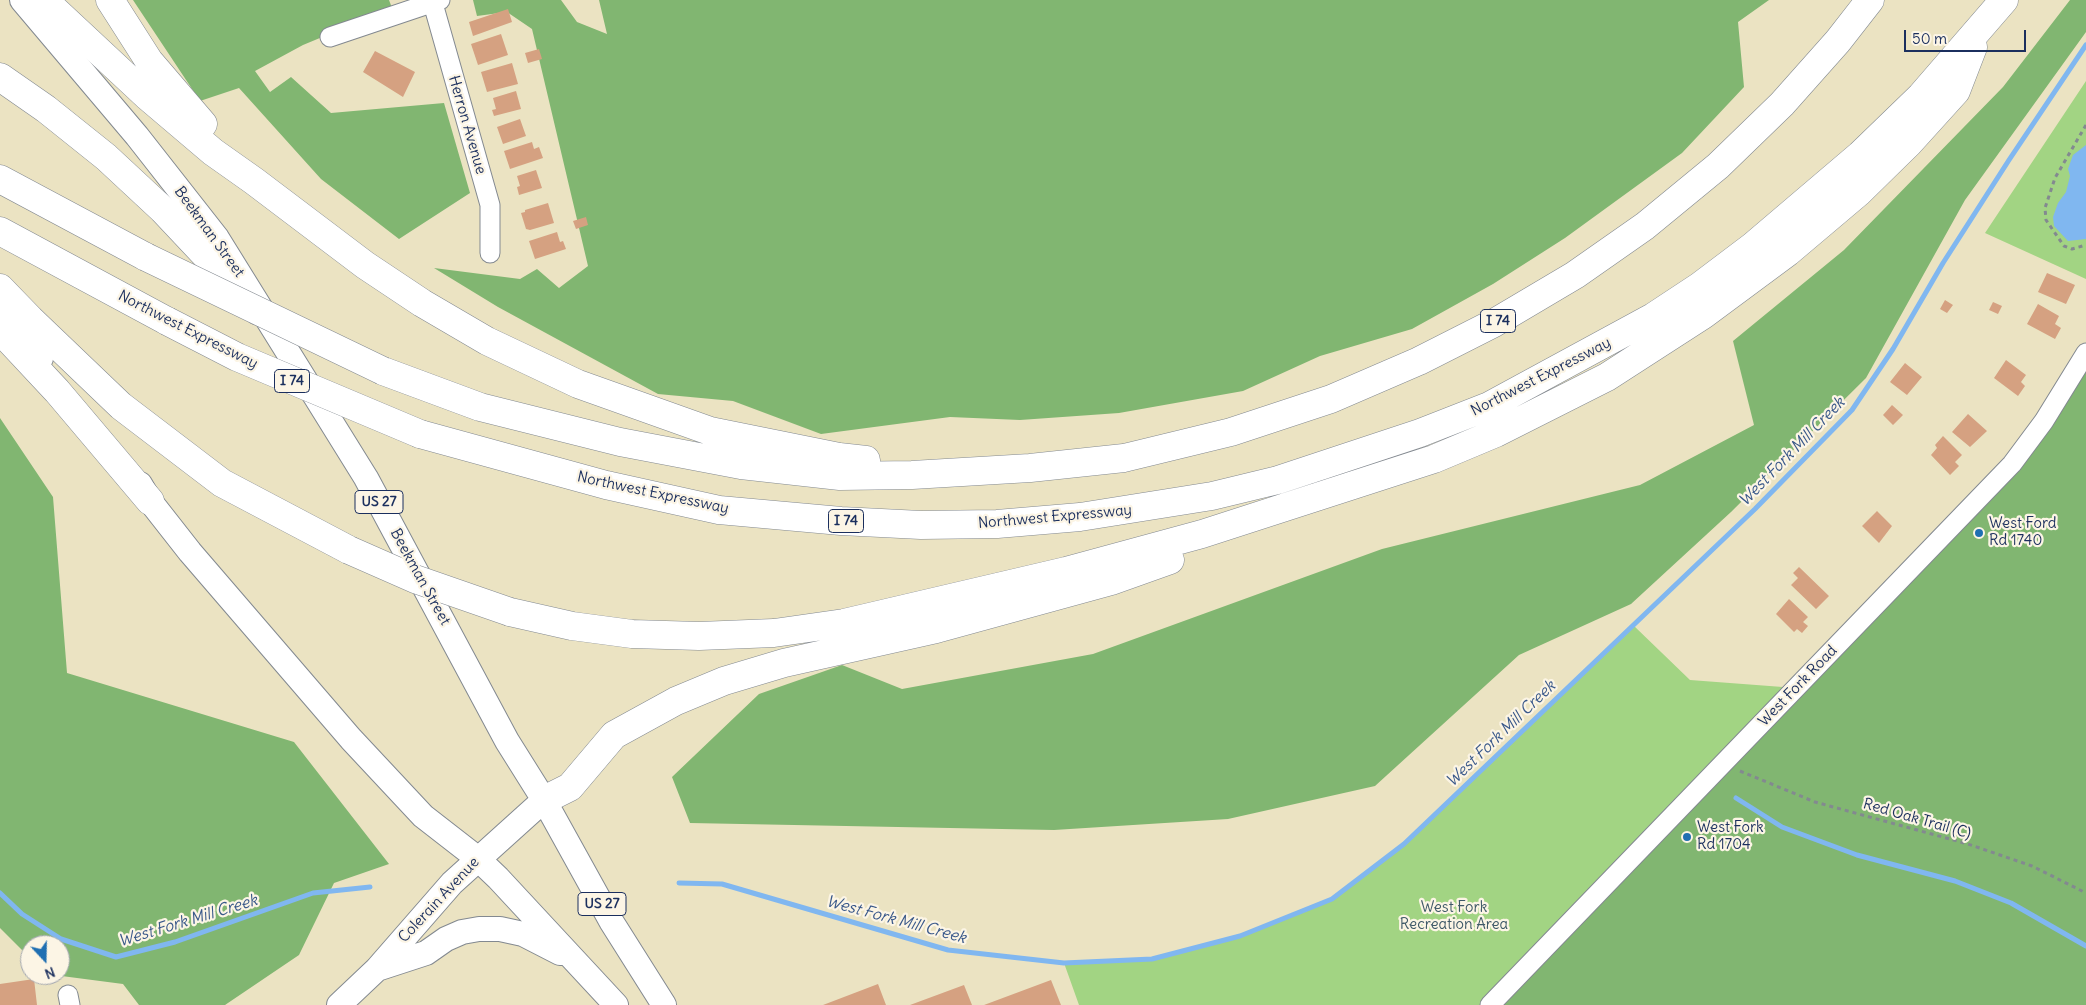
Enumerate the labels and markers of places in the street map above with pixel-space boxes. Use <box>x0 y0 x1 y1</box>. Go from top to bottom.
place label: West Ford Rd 1740 <box>1989 515 2057 550</box>
marker: West Ford Rd 1740 <box>1973 527 1985 539</box>
place label: West Fork Rd 1704 <box>1697 819 1764 854</box>
marker: West Fork Rd 1704 <box>1681 831 1693 843</box>

